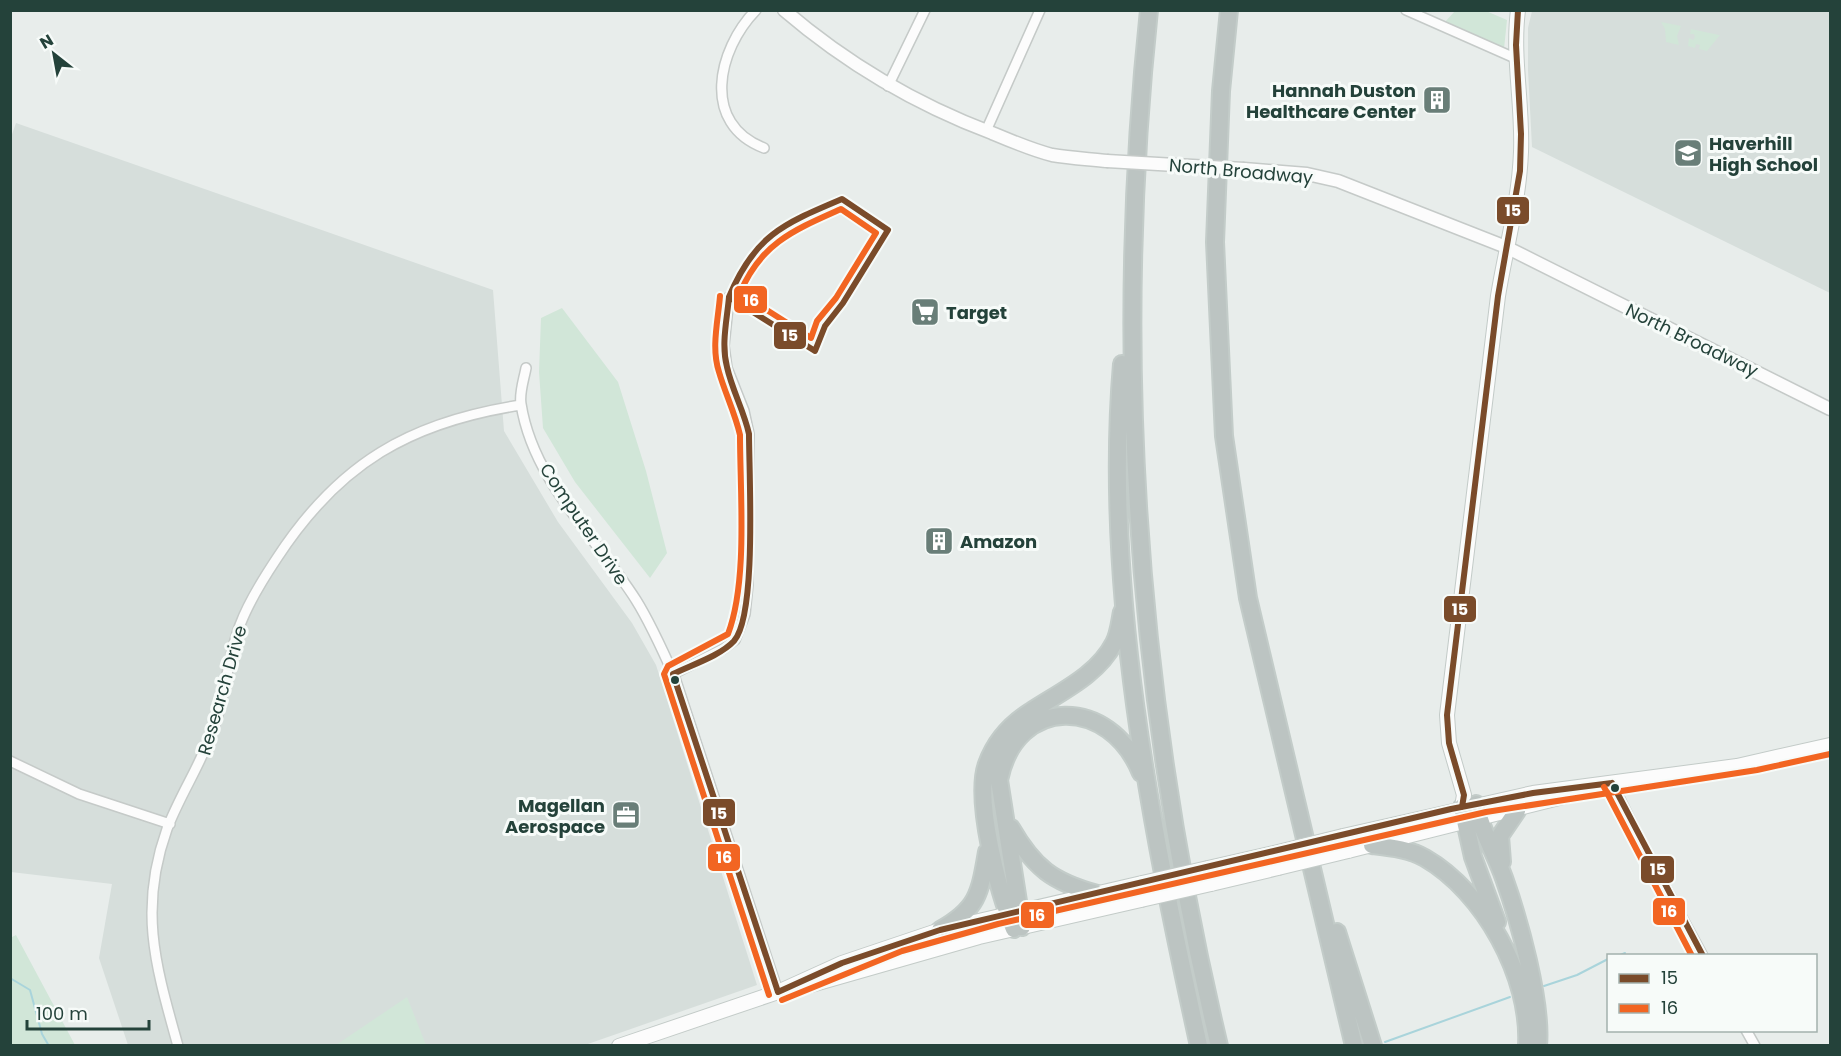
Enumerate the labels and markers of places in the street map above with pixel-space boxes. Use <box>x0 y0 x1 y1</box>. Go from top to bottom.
place label: Hannah Duston Healthcare Center <box>1246 78 1416 124</box>
building icon: Hannah Duston Healthcare Center <box>1421 84 1453 116</box>
place label: Haverhill High School <box>1709 131 1818 177</box>
school or university icon: Haverhill High School <box>1672 137 1704 169</box>
supermarket icon: Target <box>909 296 941 328</box>
place label: Target <box>946 300 1007 325</box>
building icon: Amazon <box>923 525 955 557</box>
place label: Amazon <box>960 529 1037 554</box>
unlabelled marker <box>669 674 681 686</box>
unlabelled marker <box>1609 782 1621 794</box>
place label: Magellan Aerospace <box>505 793 605 839</box>
office icon: Magellan Aerospace <box>610 799 642 831</box>

